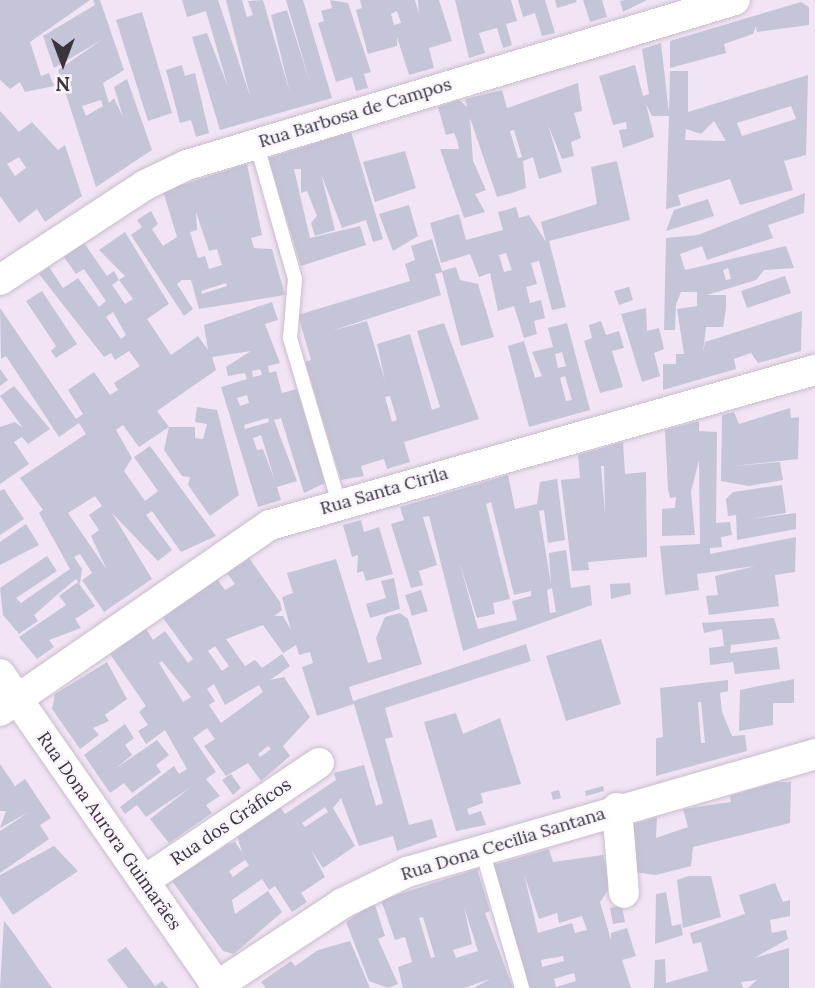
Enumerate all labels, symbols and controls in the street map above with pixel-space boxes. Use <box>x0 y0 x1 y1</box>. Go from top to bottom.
north arrow <box>28 28 98 98</box>
text: N <box>56 72 70 96</box>
street label: Rua Barbosa de Campos <box>256 73 454 153</box>
street label: Rua Santa Cirila <box>318 462 450 520</box>
street label: Rua Dona Aurora Guimarães <box>32 728 186 934</box>
street label: Rua dos Gráficos <box>167 774 295 870</box>
street label: Rua Dona Cecilia Santana <box>398 803 608 885</box>

